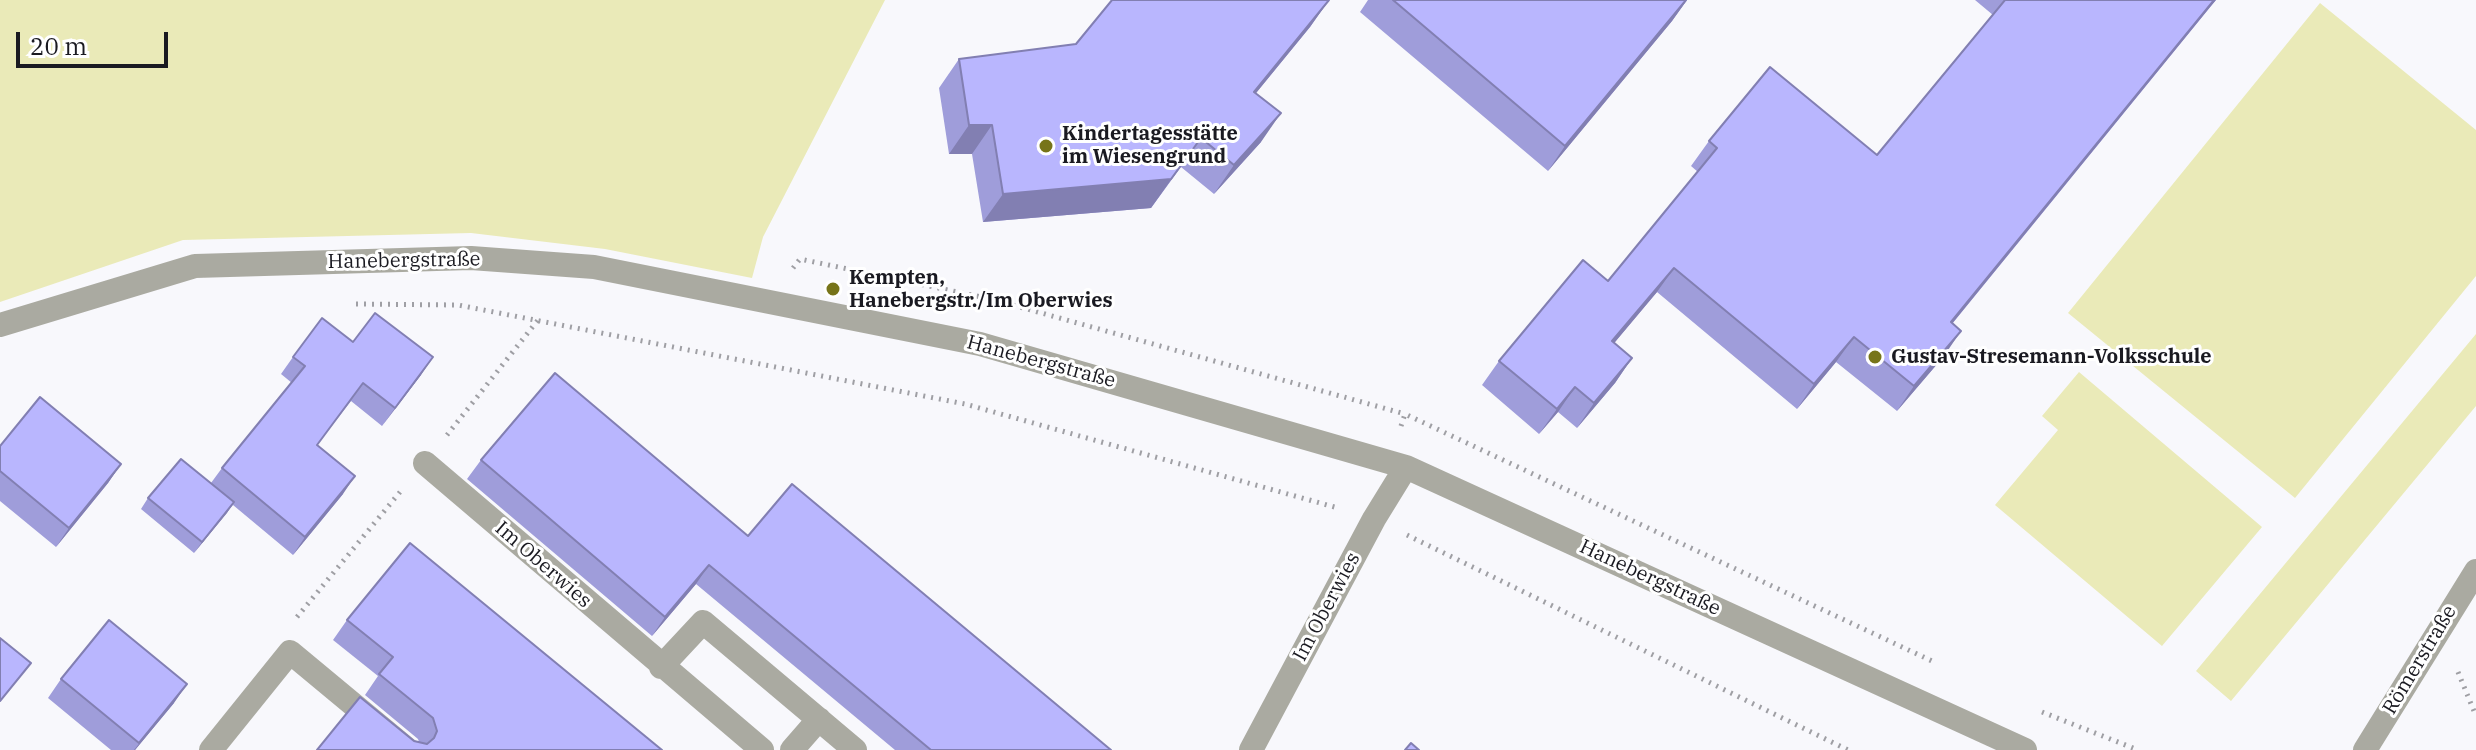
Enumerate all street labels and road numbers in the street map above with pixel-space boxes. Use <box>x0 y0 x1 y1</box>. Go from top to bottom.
street label: Hanebergstraße <box>327 248 481 274</box>
street label: Hanebergstraße <box>964 331 1118 393</box>
street label: Im Oberwies <box>490 517 596 613</box>
street label: Hanebergstraße <box>1576 535 1724 621</box>
street label: Im Oberwies <box>1288 549 1366 665</box>
street label: Römerstraße <box>2378 601 2462 719</box>

